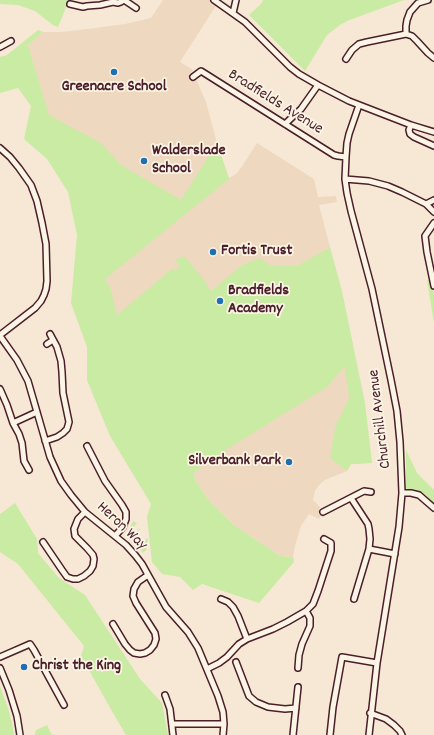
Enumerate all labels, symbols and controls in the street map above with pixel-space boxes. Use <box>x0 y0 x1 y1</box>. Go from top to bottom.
street label: Bradfields Avenue <box>224 66 326 140</box>
marker: Greenacre School <box>109 67 119 77</box>
place label: Greenacre School <box>62 78 166 98</box>
place label: Walderslade School <box>152 142 226 180</box>
marker: Walderslade School <box>139 156 149 166</box>
place label: Fortis Trust <box>221 242 292 262</box>
marker: Fortis Trust <box>208 247 218 257</box>
place label: Bradfields Academy <box>228 282 289 320</box>
marker: Bradfields Academy <box>215 296 225 306</box>
street label: Churchill Avenue <box>365 368 397 470</box>
place label: Silverbank Park <box>188 452 281 472</box>
marker: Silverbank Park <box>284 457 294 467</box>
street label: Heron Way <box>92 499 150 555</box>
place label: Christ the King <box>32 657 121 677</box>
marker: Christ the King <box>19 662 29 672</box>

